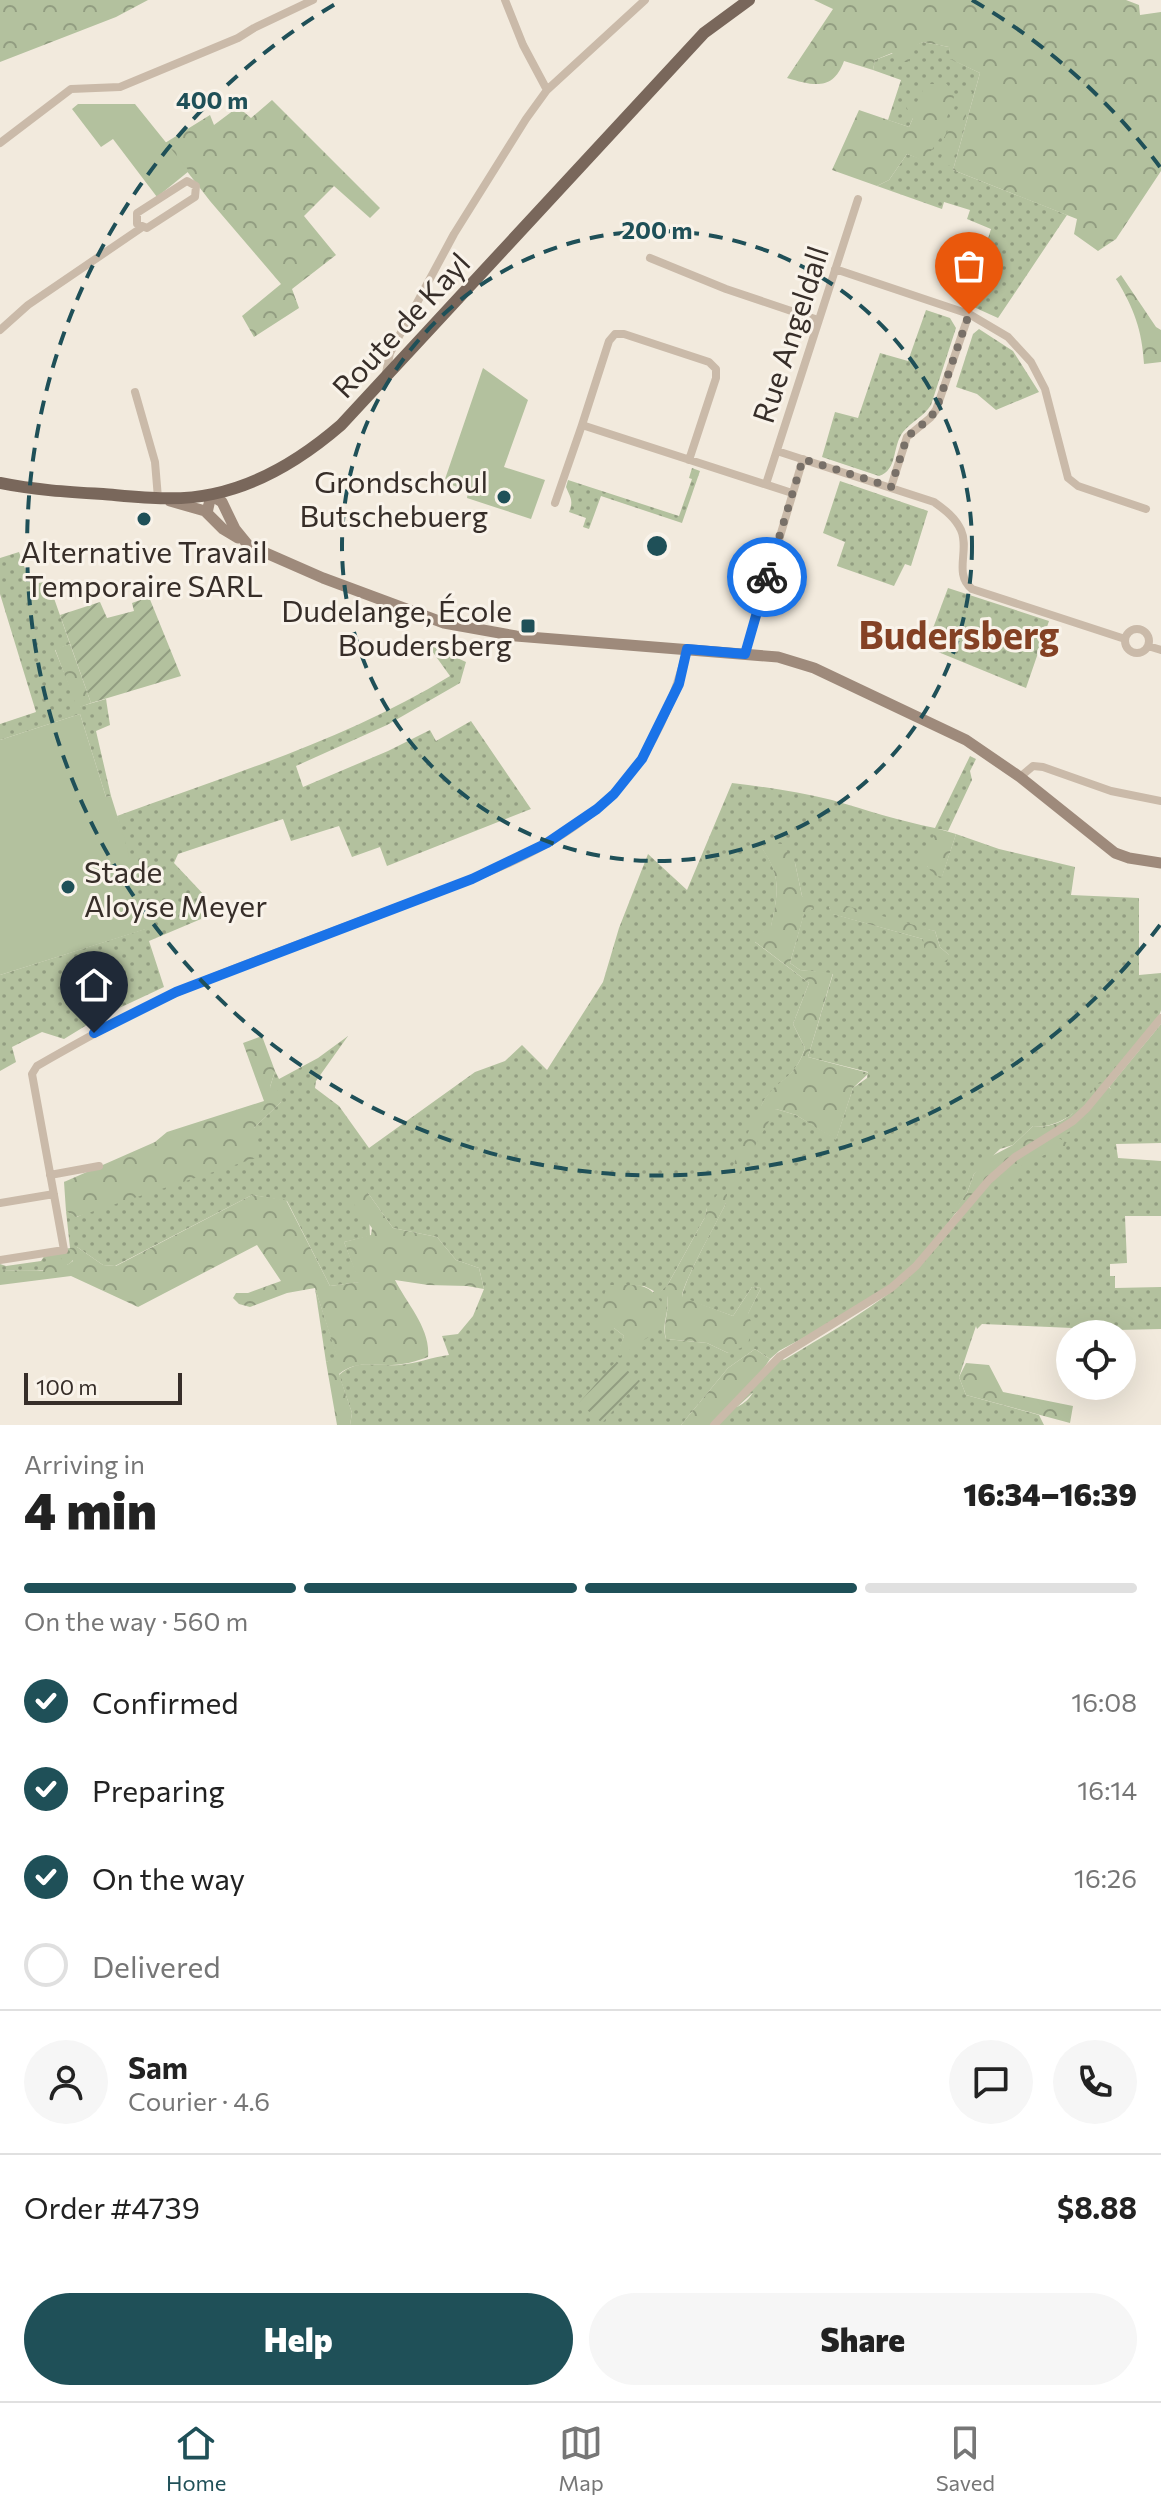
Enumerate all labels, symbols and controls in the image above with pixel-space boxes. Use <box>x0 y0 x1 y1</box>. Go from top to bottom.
text: 400 m <box>176 85 248 114</box>
text: 200 m <box>622 215 692 244</box>
pin <box>935 232 1003 314</box>
street label: Rue Angeldall <box>743 241 835 427</box>
street label: Route de Kayl <box>323 244 477 404</box>
icon: bag <box>947 244 991 288</box>
place label: Grondschoul Butschebuerg <box>300 462 488 533</box>
marker: Grondschoul Butschebuerg <box>495 488 513 506</box>
marker: Alternative Travail Temporaire SARL <box>135 510 153 528</box>
place label: Alternative Travail Temporaire SARL <box>20 532 268 603</box>
centre of rings <box>643 532 671 560</box>
courier <box>727 537 807 617</box>
icon: bike <box>745 555 789 599</box>
place label: Dudelange, École Boudersberg <box>281 591 512 662</box>
district label: Budersberg <box>859 610 1060 657</box>
marker: Dudelange, École Boudersberg <box>519 617 537 635</box>
place label: Stade Aloyse Meyer <box>84 852 267 923</box>
marker: Stade Aloyse Meyer <box>59 878 77 896</box>
pin <box>60 951 128 1033</box>
icon: home <box>72 963 116 1007</box>
map controls <box>1056 1320 1136 1400</box>
button: locate <box>1056 1320 1136 1400</box>
scale bar <box>24 1369 182 1405</box>
text: 100 m <box>36 1373 98 1400</box>
text: Arriving in <box>24 1448 145 1479</box>
text: 16:34–16:39 <box>963 1475 1137 1512</box>
text: 4 min <box>24 1477 157 1541</box>
text: On the way · 560 m <box>24 1605 248 1636</box>
icon: check <box>24 1679 68 1723</box>
text: Confirmed <box>92 1683 239 1720</box>
text: 16:08 <box>1071 1686 1137 1717</box>
icon: check <box>24 1767 68 1811</box>
text: Preparing <box>92 1771 225 1808</box>
text: 16:14 <box>1077 1774 1137 1805</box>
icon: check <box>24 1855 68 1899</box>
text: On the way <box>92 1859 245 1896</box>
text: 16:26 <box>1074 1862 1137 1893</box>
text: Delivered <box>92 1947 221 1984</box>
button: person <box>24 2040 108 2124</box>
button: chat <box>949 2040 1033 2124</box>
button: phone <box>1053 2040 1137 2124</box>
text: Sam <box>128 2048 188 2085</box>
text: Courier · 4.6 <box>128 2085 270 2116</box>
text: Order #4739 <box>24 2188 200 2225</box>
text: $8.88 <box>1057 2188 1137 2225</box>
button: Help <box>24 2293 573 2385</box>
button: Share <box>589 2293 1137 2385</box>
tab: Home <box>166 2421 226 2496</box>
tab: Map <box>558 2421 604 2496</box>
tab: Saved <box>936 2421 995 2496</box>

